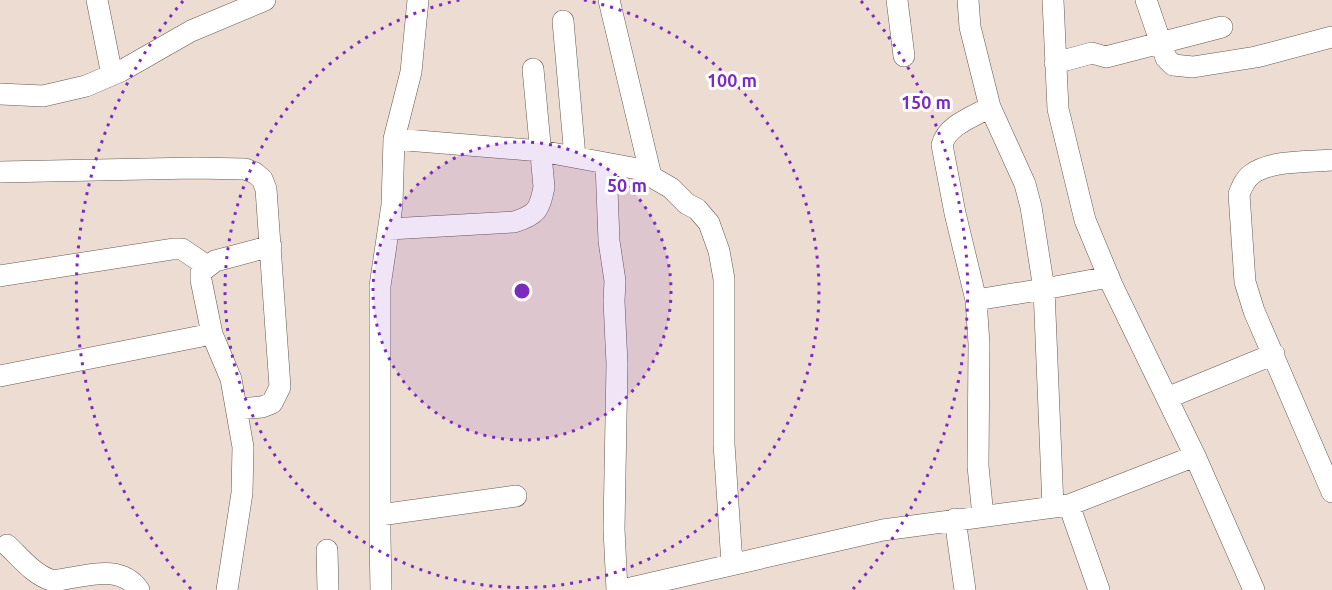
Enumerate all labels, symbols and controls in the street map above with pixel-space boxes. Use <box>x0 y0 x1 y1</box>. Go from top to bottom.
text: 100 m <box>707 70 757 90</box>
text: 150 m <box>901 92 951 112</box>
text: 50 m <box>607 175 647 195</box>
centre of rings <box>512 281 532 301</box>

